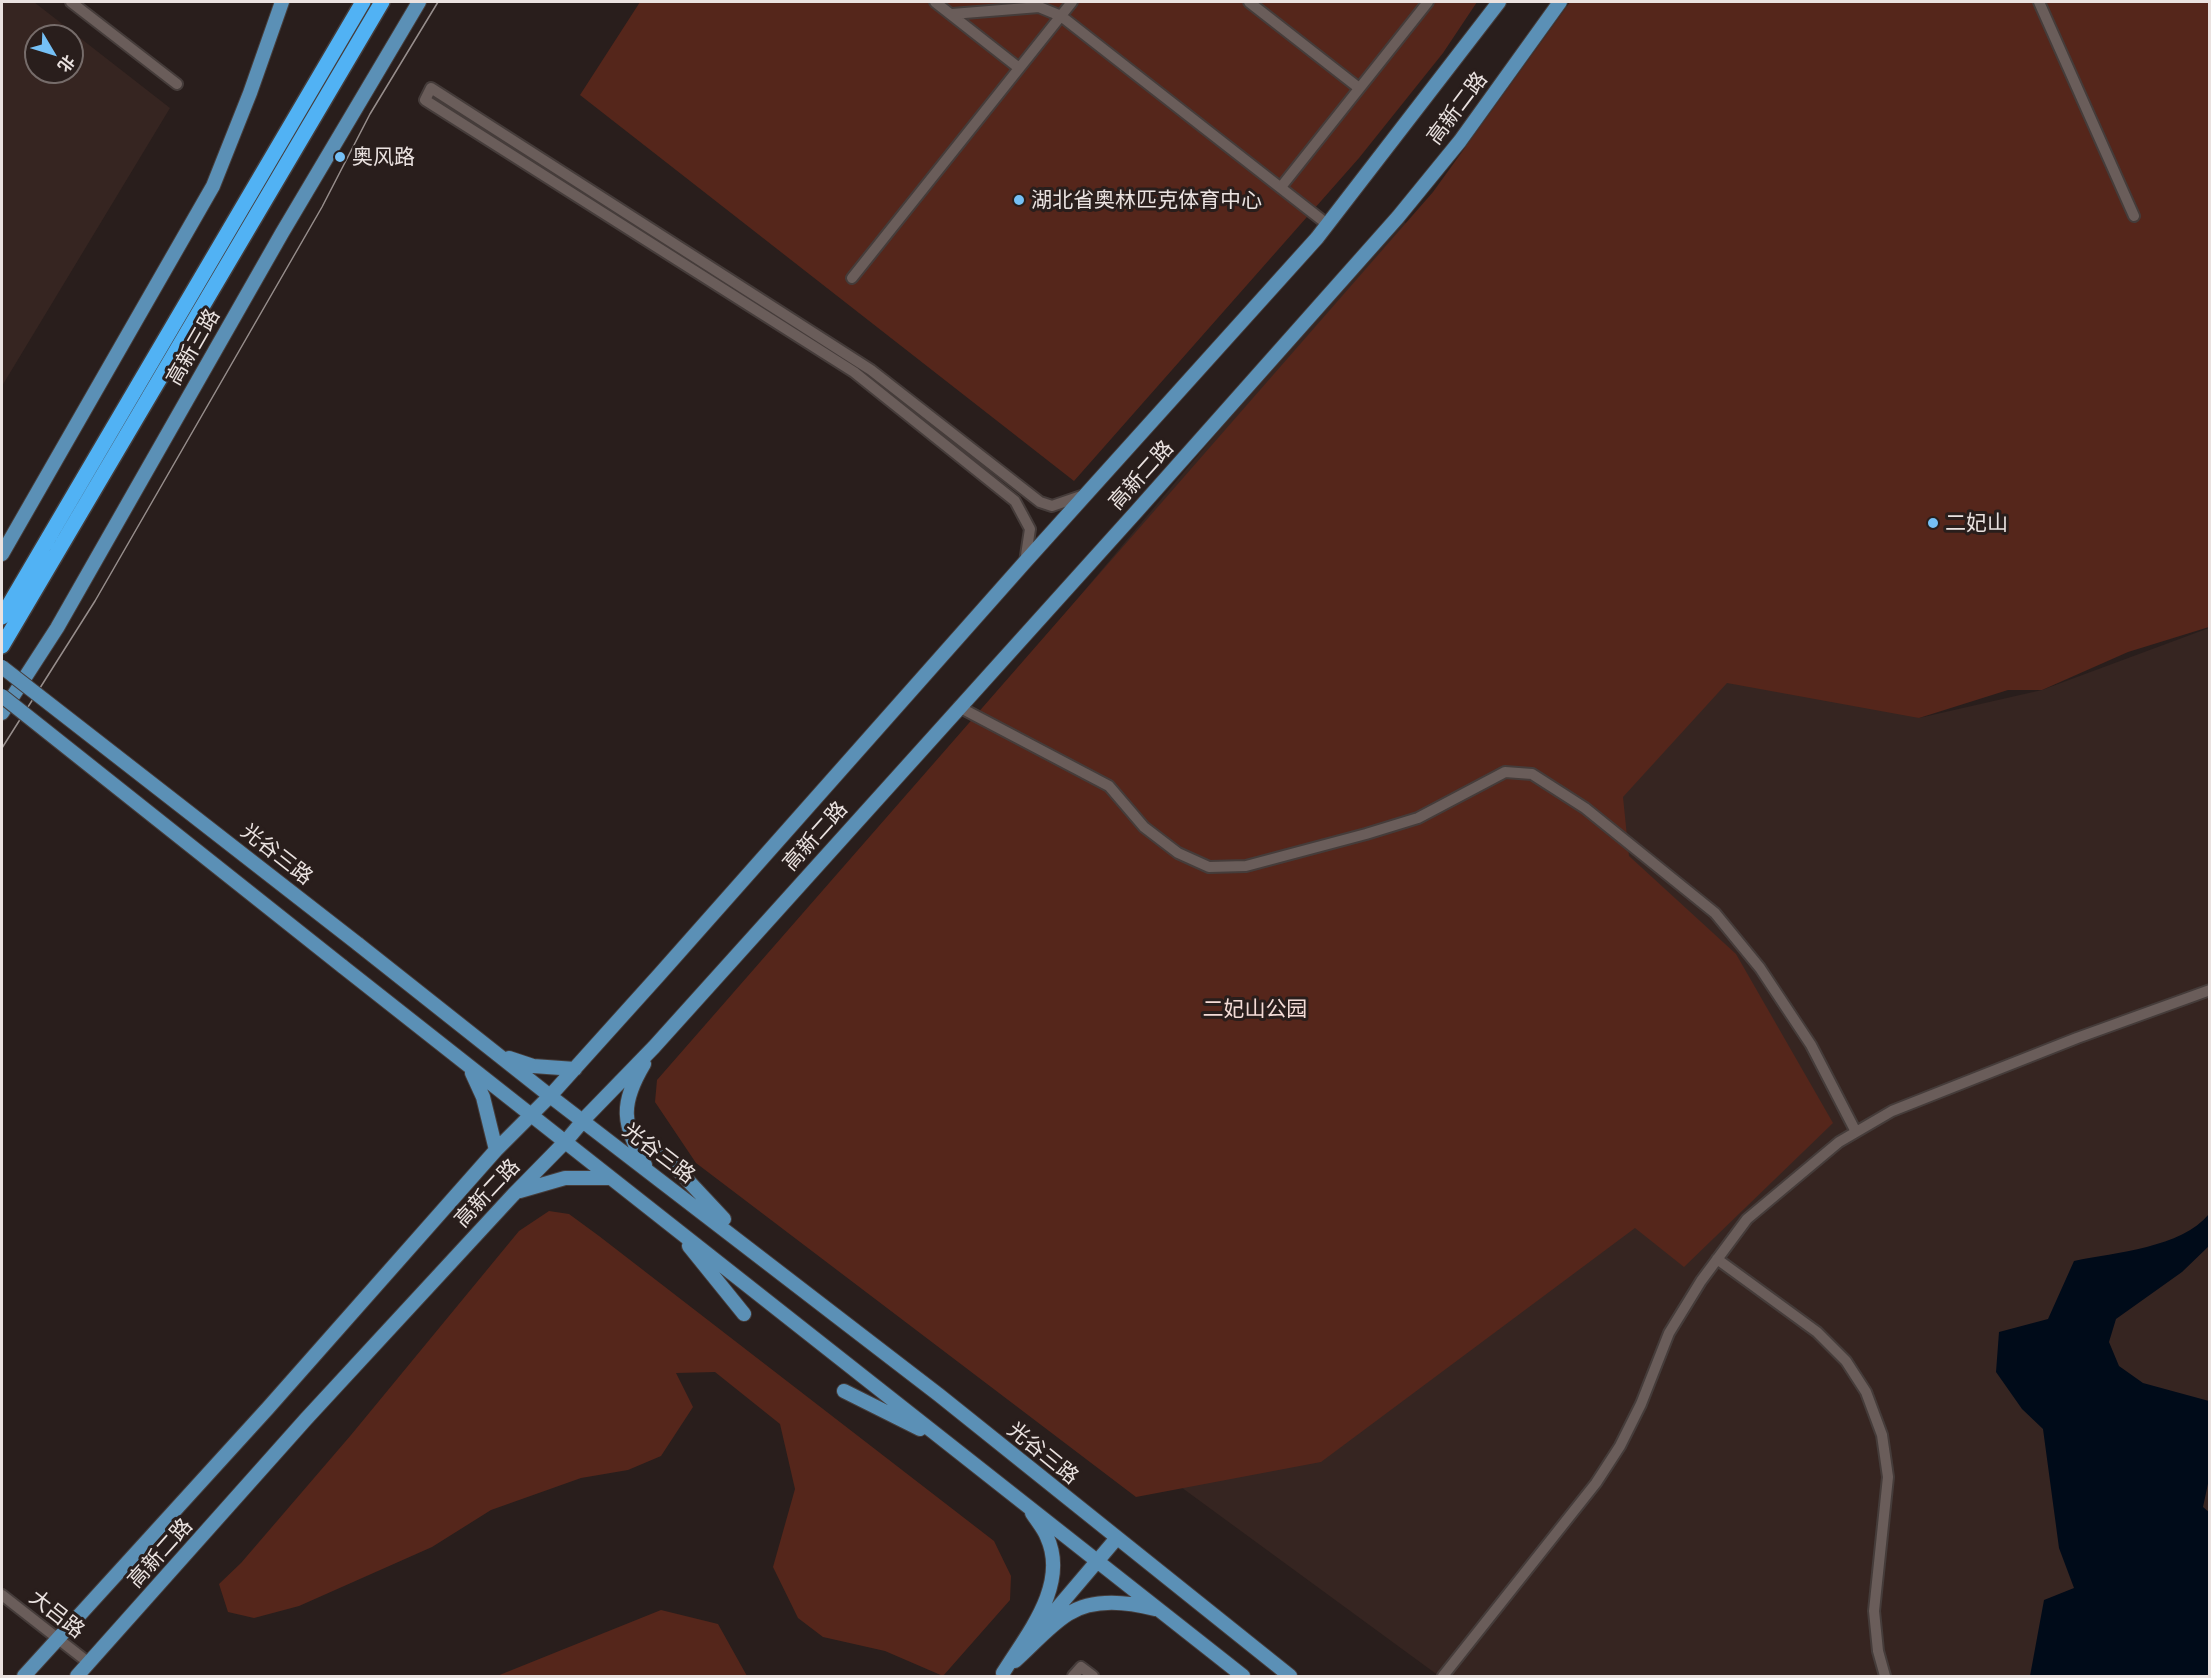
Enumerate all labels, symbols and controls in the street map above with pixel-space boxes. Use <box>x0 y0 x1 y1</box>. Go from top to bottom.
north arrow <box>24 24 84 84</box>
text: 北 <box>55 52 79 76</box>
street label: 高新二路 <box>1422 67 1492 149</box>
place label: 奥风路 <box>352 144 415 170</box>
marker: 奥风路 <box>333 150 347 164</box>
place label: 湖北省奥林匹克体育中心 <box>1031 187 1262 213</box>
marker: 湖北省奥林匹克体育中心 <box>1012 193 1026 207</box>
street label: 高新三路 <box>161 304 225 390</box>
street label: 高新二路 <box>1104 435 1178 515</box>
place label: 二妃山 <box>1945 510 2008 536</box>
marker: 二妃山 <box>1926 516 1940 530</box>
street label: 高新二路 <box>778 796 852 876</box>
street label: 光谷三路 <box>236 818 318 890</box>
park label: 二妃山公园 <box>1203 996 1307 1022</box>
street label: 光谷三路 <box>618 1118 700 1188</box>
street label: 高新二路 <box>449 1154 525 1232</box>
street label: 光谷三路 <box>1002 1417 1084 1489</box>
street label: 高新二路 <box>123 1513 197 1593</box>
street label: 大吕路 <box>24 1585 90 1643</box>

